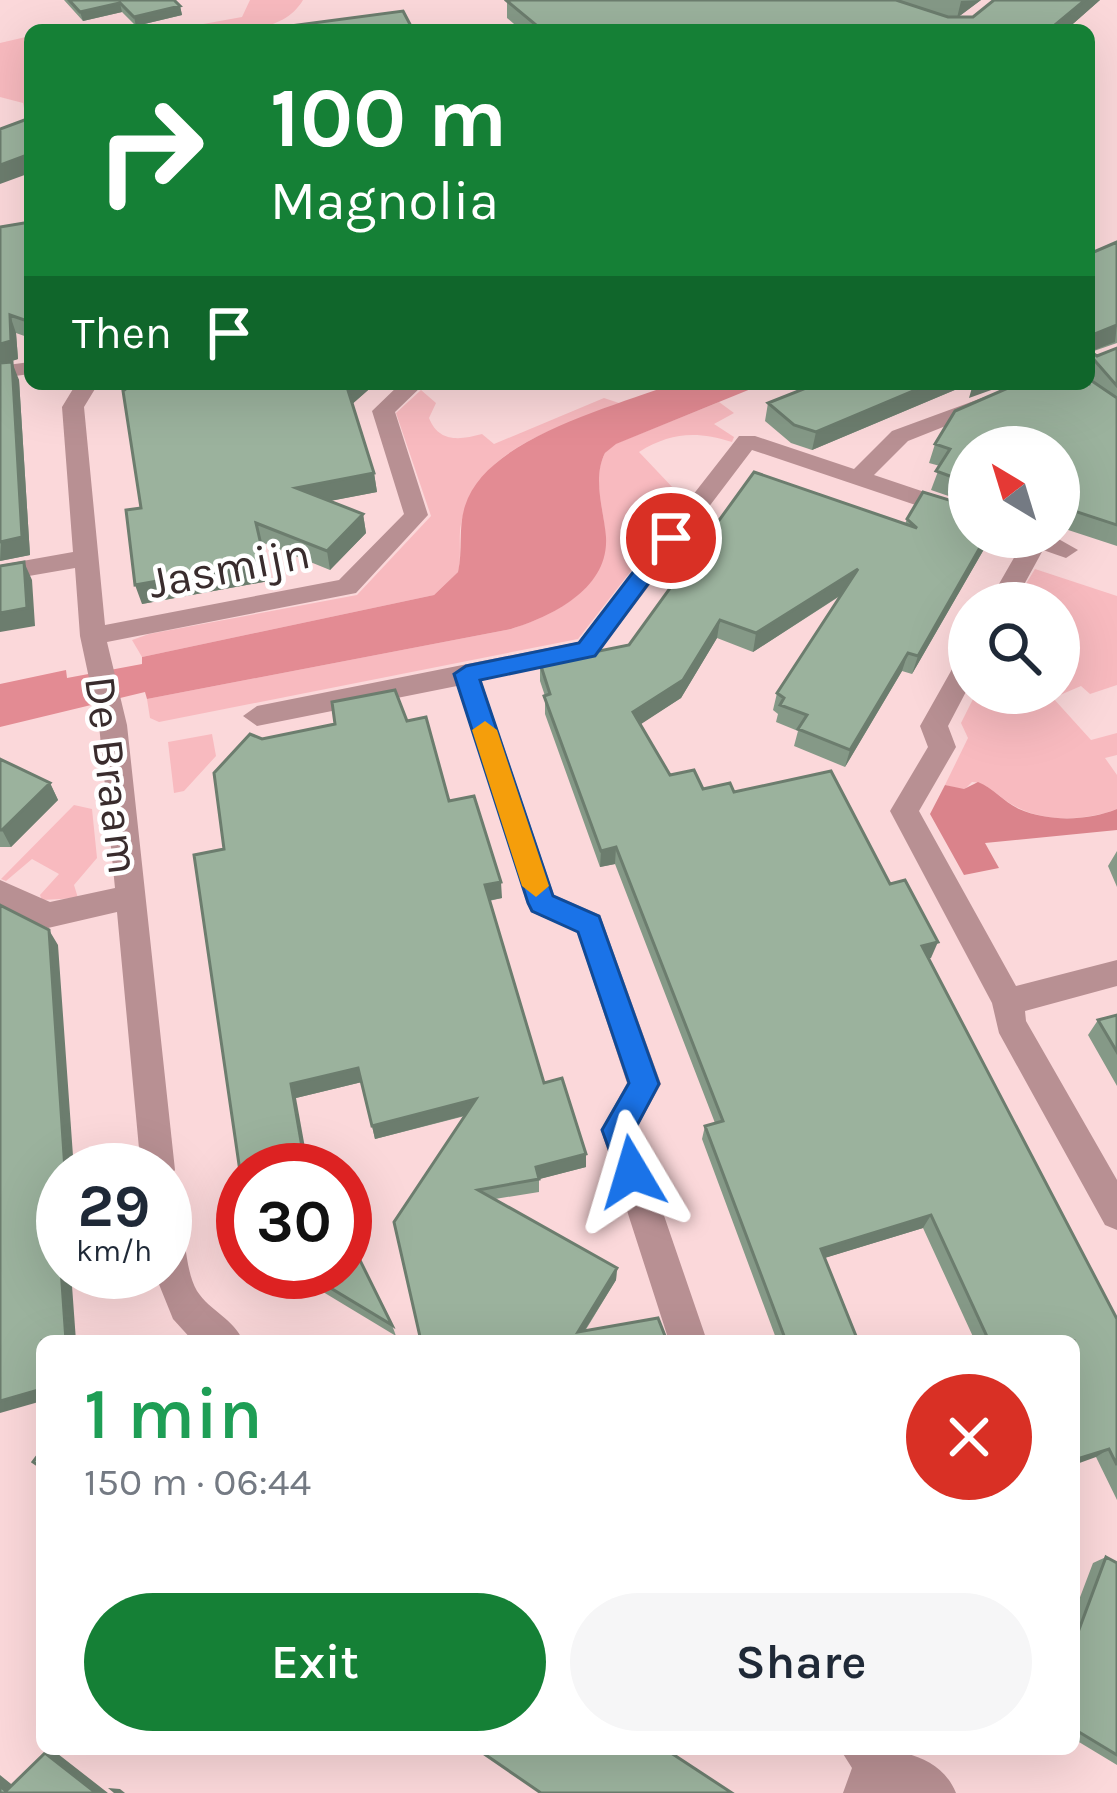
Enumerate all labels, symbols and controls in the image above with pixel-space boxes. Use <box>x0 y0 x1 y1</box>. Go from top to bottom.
text: 100 m <box>270 69 507 167</box>
icon: right <box>72 72 228 228</box>
text: Magnolia <box>270 169 499 233</box>
icon: arrive <box>196 300 262 366</box>
text: Then <box>72 307 172 359</box>
north arrow <box>948 426 1080 558</box>
map controls <box>948 426 1080 714</box>
pin <box>620 487 722 589</box>
icon: arrive <box>638 505 704 571</box>
street label: Jasmijn <box>144 527 315 610</box>
button: search <box>948 582 1080 714</box>
street label: De Braam <box>74 673 150 877</box>
position arrow <box>569 1109 695 1235</box>
speed limit sign: 30 <box>216 1143 372 1299</box>
text: 29 <box>78 1171 150 1241</box>
text: km/h <box>76 1233 152 1269</box>
text: 1 min <box>84 1372 263 1456</box>
button: close <box>906 1374 1032 1500</box>
text: 150 m · 06:44 <box>84 1459 311 1505</box>
button: Exit <box>84 1593 546 1731</box>
button: Share <box>570 1593 1032 1731</box>

